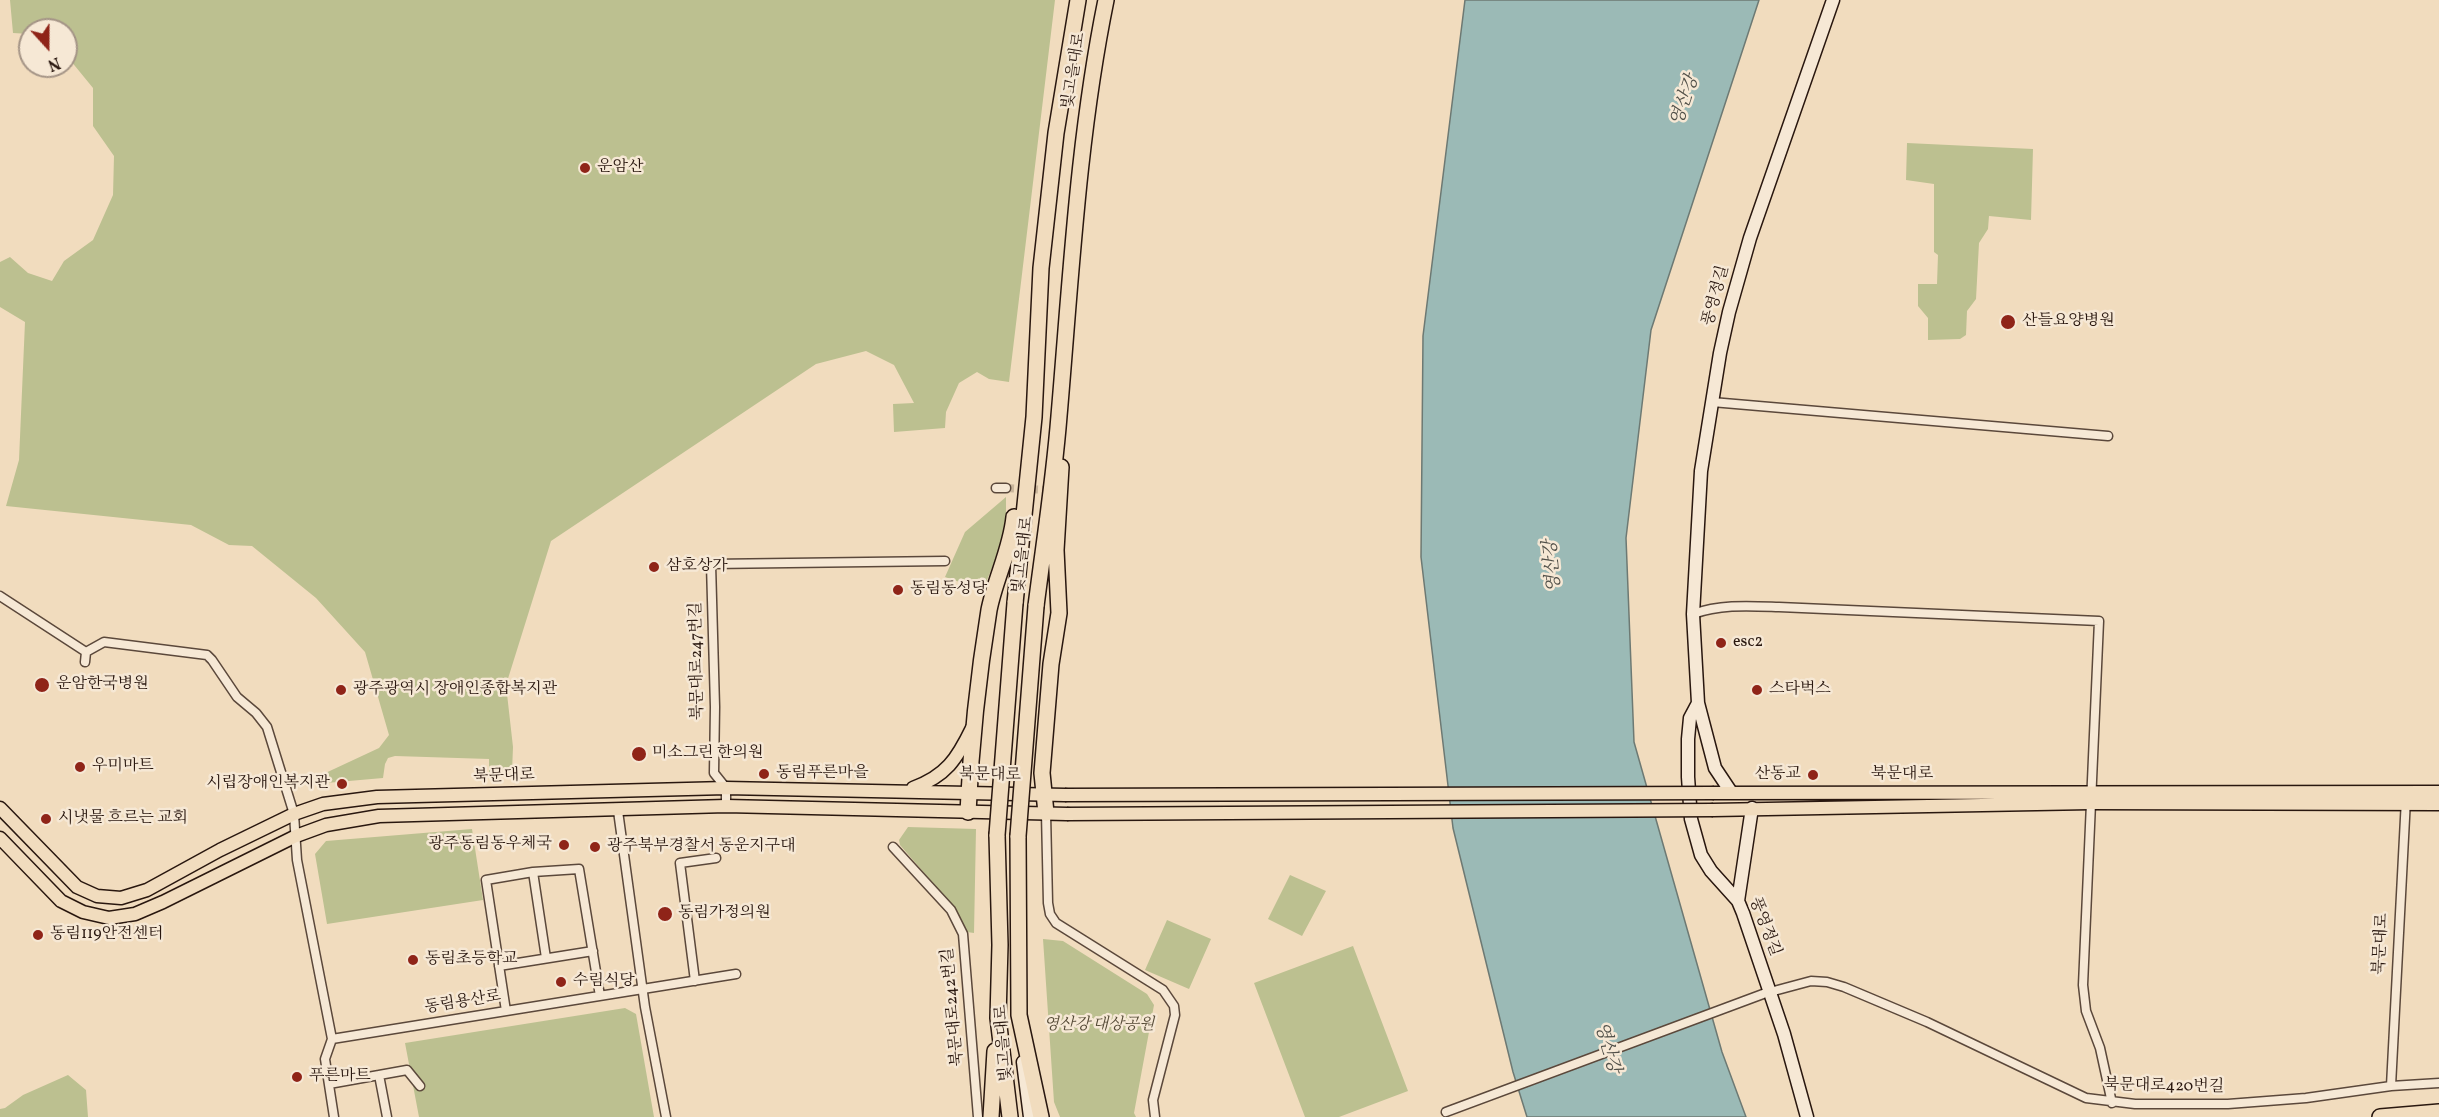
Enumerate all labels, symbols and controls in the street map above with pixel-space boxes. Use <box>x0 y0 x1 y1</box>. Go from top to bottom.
north arrow <box>18 18 78 78</box>
street label: 빛고을대로 <box>1059 31 1091 111</box>
text: N <box>44 51 63 75</box>
water label: 영산강 <box>1667 73 1705 129</box>
place label: 운암산 <box>597 158 643 178</box>
marker: 운암산 <box>578 161 592 175</box>
street label: 풍영정길 <box>1700 264 1734 328</box>
place label: 산들요양병원 <box>2022 312 2115 332</box>
marker: 산들요양병원 <box>1999 313 2017 331</box>
street label: 빛고을대로 <box>1010 515 1038 595</box>
water label: 영산강 <box>1541 539 1567 593</box>
place label: 삼호상가 <box>666 557 728 577</box>
marker: 삼호상가 <box>647 560 661 574</box>
place label: 동림동성당 <box>910 580 987 600</box>
marker: 동림동성당 <box>891 583 905 597</box>
street label: 북문대로247번길 <box>687 602 709 720</box>
place label: esc2 <box>1733 633 1763 653</box>
marker: esc2 <box>1714 636 1728 650</box>
place label: 운암한국병원 <box>56 675 149 695</box>
marker: 운암한국병원 <box>33 676 51 694</box>
place label: 광주광역시 장애인종합복지관 <box>353 680 557 700</box>
place label: 스타벅스 <box>1769 680 1831 700</box>
marker: 광주광역시 장애인종합복지관 <box>334 683 348 697</box>
marker: 스타벅스 <box>1750 683 1764 697</box>
place label: 미소그린 한의원 <box>652 744 763 764</box>
marker: 미소그린 한의원 <box>630 745 648 763</box>
place label: 우미마트 <box>92 757 154 777</box>
marker: 우미마트 <box>73 760 87 774</box>
place label: 동림푸른마을 <box>776 764 869 784</box>
place label: 산동교 <box>1755 765 1801 785</box>
street label: 북문대로 <box>1871 765 1933 785</box>
street label: 북문대로 <box>473 766 535 788</box>
street label: 북문대로 <box>959 766 1021 786</box>
marker: 동림푸른마을 <box>757 767 771 781</box>
marker: 산동교 <box>1806 768 1820 782</box>
place label: 시립장애인복지관 <box>206 774 330 794</box>
marker: 시립장애인복지관 <box>335 777 349 791</box>
place label: 시냇물 흐르는 교회 <box>58 809 188 829</box>
marker: 시냇물 흐르는 교회 <box>39 812 53 826</box>
place label: 광주동림동우체국 <box>428 835 552 855</box>
place label: 광주북부경찰서 동운지구대 <box>607 837 796 857</box>
marker: 광주동림동우체국 <box>557 838 571 852</box>
marker: 광주북부경찰서 동운지구대 <box>588 840 602 854</box>
street label: 풍영정길 <box>1744 895 1784 959</box>
place label: 동림가정의원 <box>678 904 771 924</box>
marker: 동림가정의원 <box>656 905 674 923</box>
street label: 북문대로 <box>2371 913 2393 975</box>
place label: 동림119안전센터 <box>50 925 163 945</box>
marker: 동림119안전센터 <box>31 928 45 942</box>
street label: 북문대로242번길 <box>939 947 969 1067</box>
place label: 동림초등학교 <box>425 950 518 970</box>
marker: 동림초등학교 <box>406 953 420 967</box>
place label: 수림식당 <box>573 972 635 992</box>
marker: 수림식당 <box>554 975 568 989</box>
street label: 동림용산로 <box>423 987 503 1019</box>
street label: 빛고을대로 <box>993 1004 1017 1082</box>
park label: 영산강 대상공원 <box>1043 1016 1155 1036</box>
water label: 영산강 <box>1588 1020 1624 1076</box>
place label: 푸른마트 <box>309 1067 371 1087</box>
marker: 푸른마트 <box>290 1070 304 1084</box>
street label: 북문대로420번길 <box>2104 1076 2224 1098</box>

